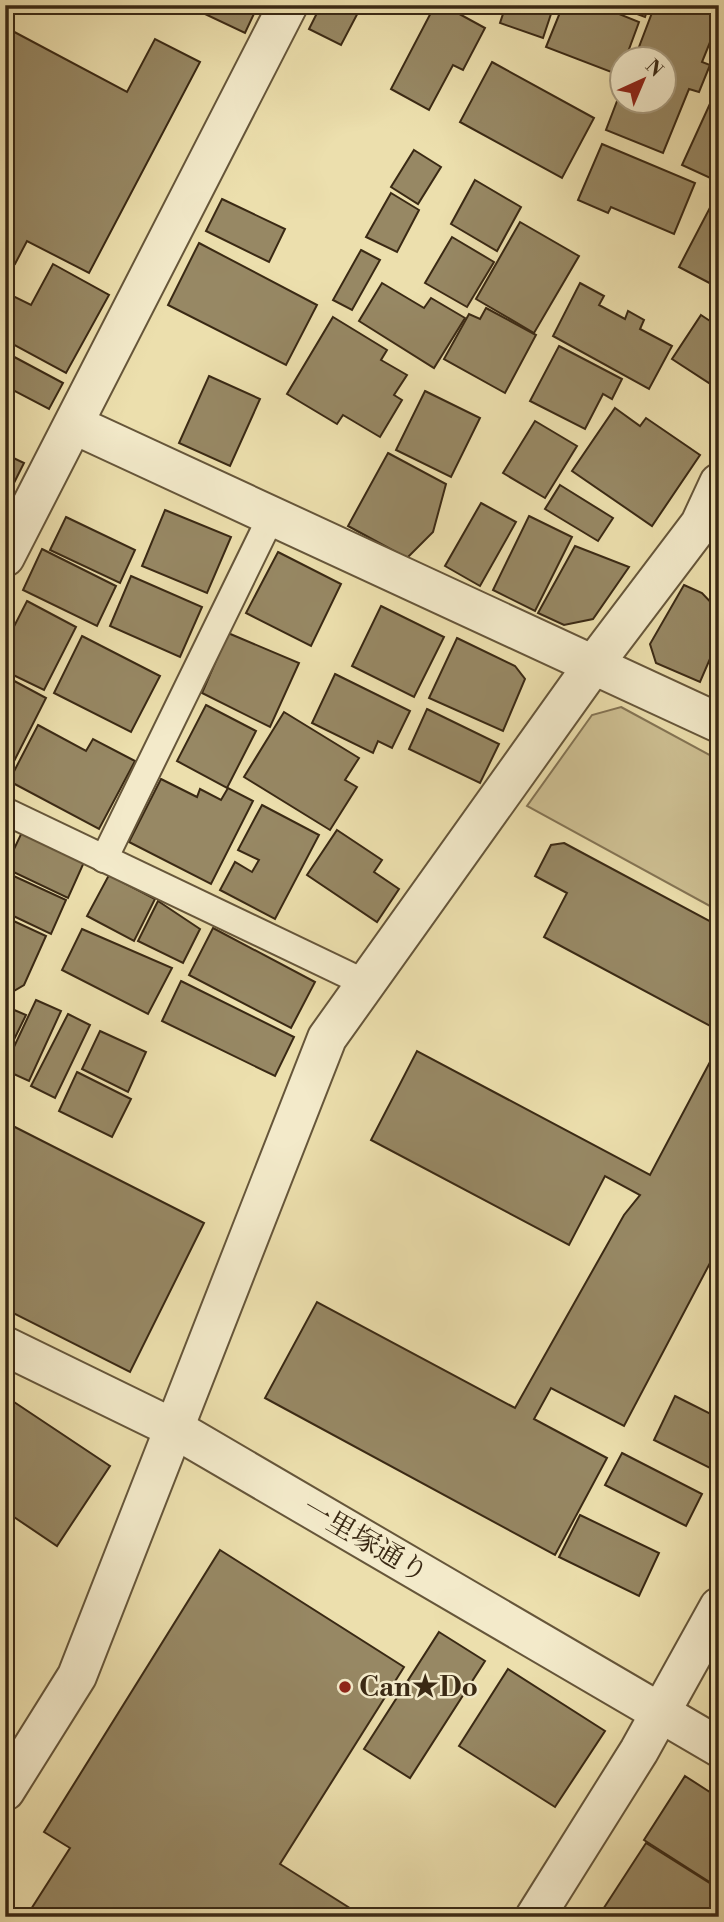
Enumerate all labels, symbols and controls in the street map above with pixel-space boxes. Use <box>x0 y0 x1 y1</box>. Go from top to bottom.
north arrow <box>608 46 678 116</box>
text: N <box>640 55 668 82</box>
street label: 一里塚通り <box>296 1491 434 1591</box>
place label: Can★Do <box>359 1670 478 1705</box>
marker: Can★Do <box>337 1679 353 1695</box>

